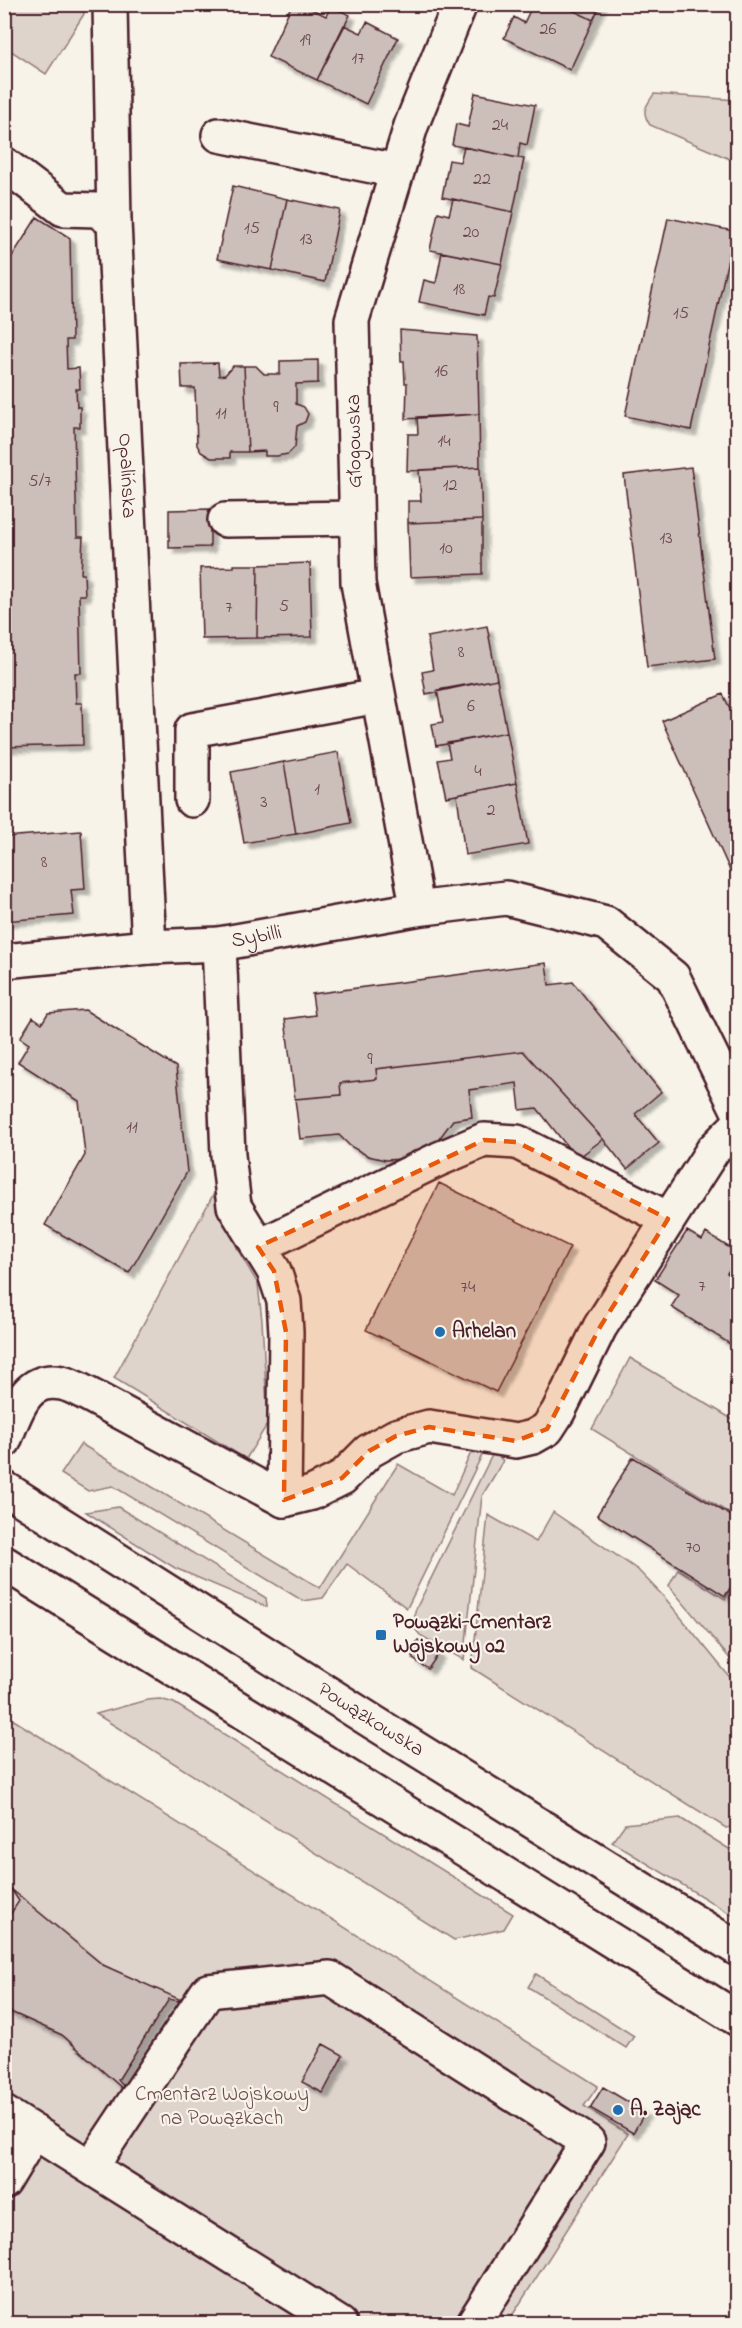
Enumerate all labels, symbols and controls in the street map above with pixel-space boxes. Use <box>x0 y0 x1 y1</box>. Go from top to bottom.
house number: 26 <box>540 17 557 43</box>
house number: 19 <box>299 28 311 54</box>
house number: 17 <box>351 46 365 72</box>
house number: 24 <box>492 113 509 139</box>
house number: 22 <box>473 167 491 193</box>
house number: 15 <box>244 216 260 242</box>
house number: 20 <box>463 220 480 246</box>
house number: 13 <box>299 227 313 253</box>
house number: 18 <box>453 277 465 303</box>
house number: 15 <box>673 301 689 327</box>
house number: 16 <box>434 359 448 385</box>
street label: Głogowska <box>339 394 373 488</box>
house number: 9 <box>273 395 279 421</box>
house number: 11 <box>215 401 227 427</box>
house number: 14 <box>437 429 451 455</box>
street label: Opalińska <box>109 432 143 519</box>
house number: 5/7 <box>28 469 52 495</box>
house number: 12 <box>443 473 457 499</box>
house number: 13 <box>659 526 673 552</box>
house number: 10 <box>439 536 453 562</box>
house number: 5 <box>279 594 289 620</box>
house number: 7 <box>225 595 233 621</box>
house number: 8 <box>458 640 465 666</box>
house number: 6 <box>467 694 475 720</box>
house number: 4 <box>474 759 482 785</box>
house number: 1 <box>314 777 320 803</box>
house number: 3 <box>260 790 268 816</box>
house number: 2 <box>487 798 496 824</box>
house number: 8 <box>41 850 48 876</box>
street label: Sybilli <box>229 918 284 957</box>
house number: 9 <box>367 1047 373 1073</box>
house number: 11 <box>126 1115 138 1141</box>
house number: 7 <box>698 1274 706 1300</box>
house number: 74 <box>461 1275 476 1301</box>
place label: Arhelan <box>452 1317 516 1347</box>
marker: Arhelan <box>433 1325 447 1339</box>
house number: 70 <box>685 1535 701 1561</box>
place label: Powązki-Cmentarz Wojskowy 02 <box>393 1608 552 1664</box>
marker: Powązki-Cmentarz Wojskowy 02 <box>374 1628 388 1642</box>
street label: Powązkowska <box>311 1675 430 1765</box>
park label: Cmentarz Wojskowy na Powązkach <box>135 2080 309 2134</box>
place label: A. Zając <box>630 2095 701 2125</box>
marker: A. Zając <box>611 2103 625 2117</box>

